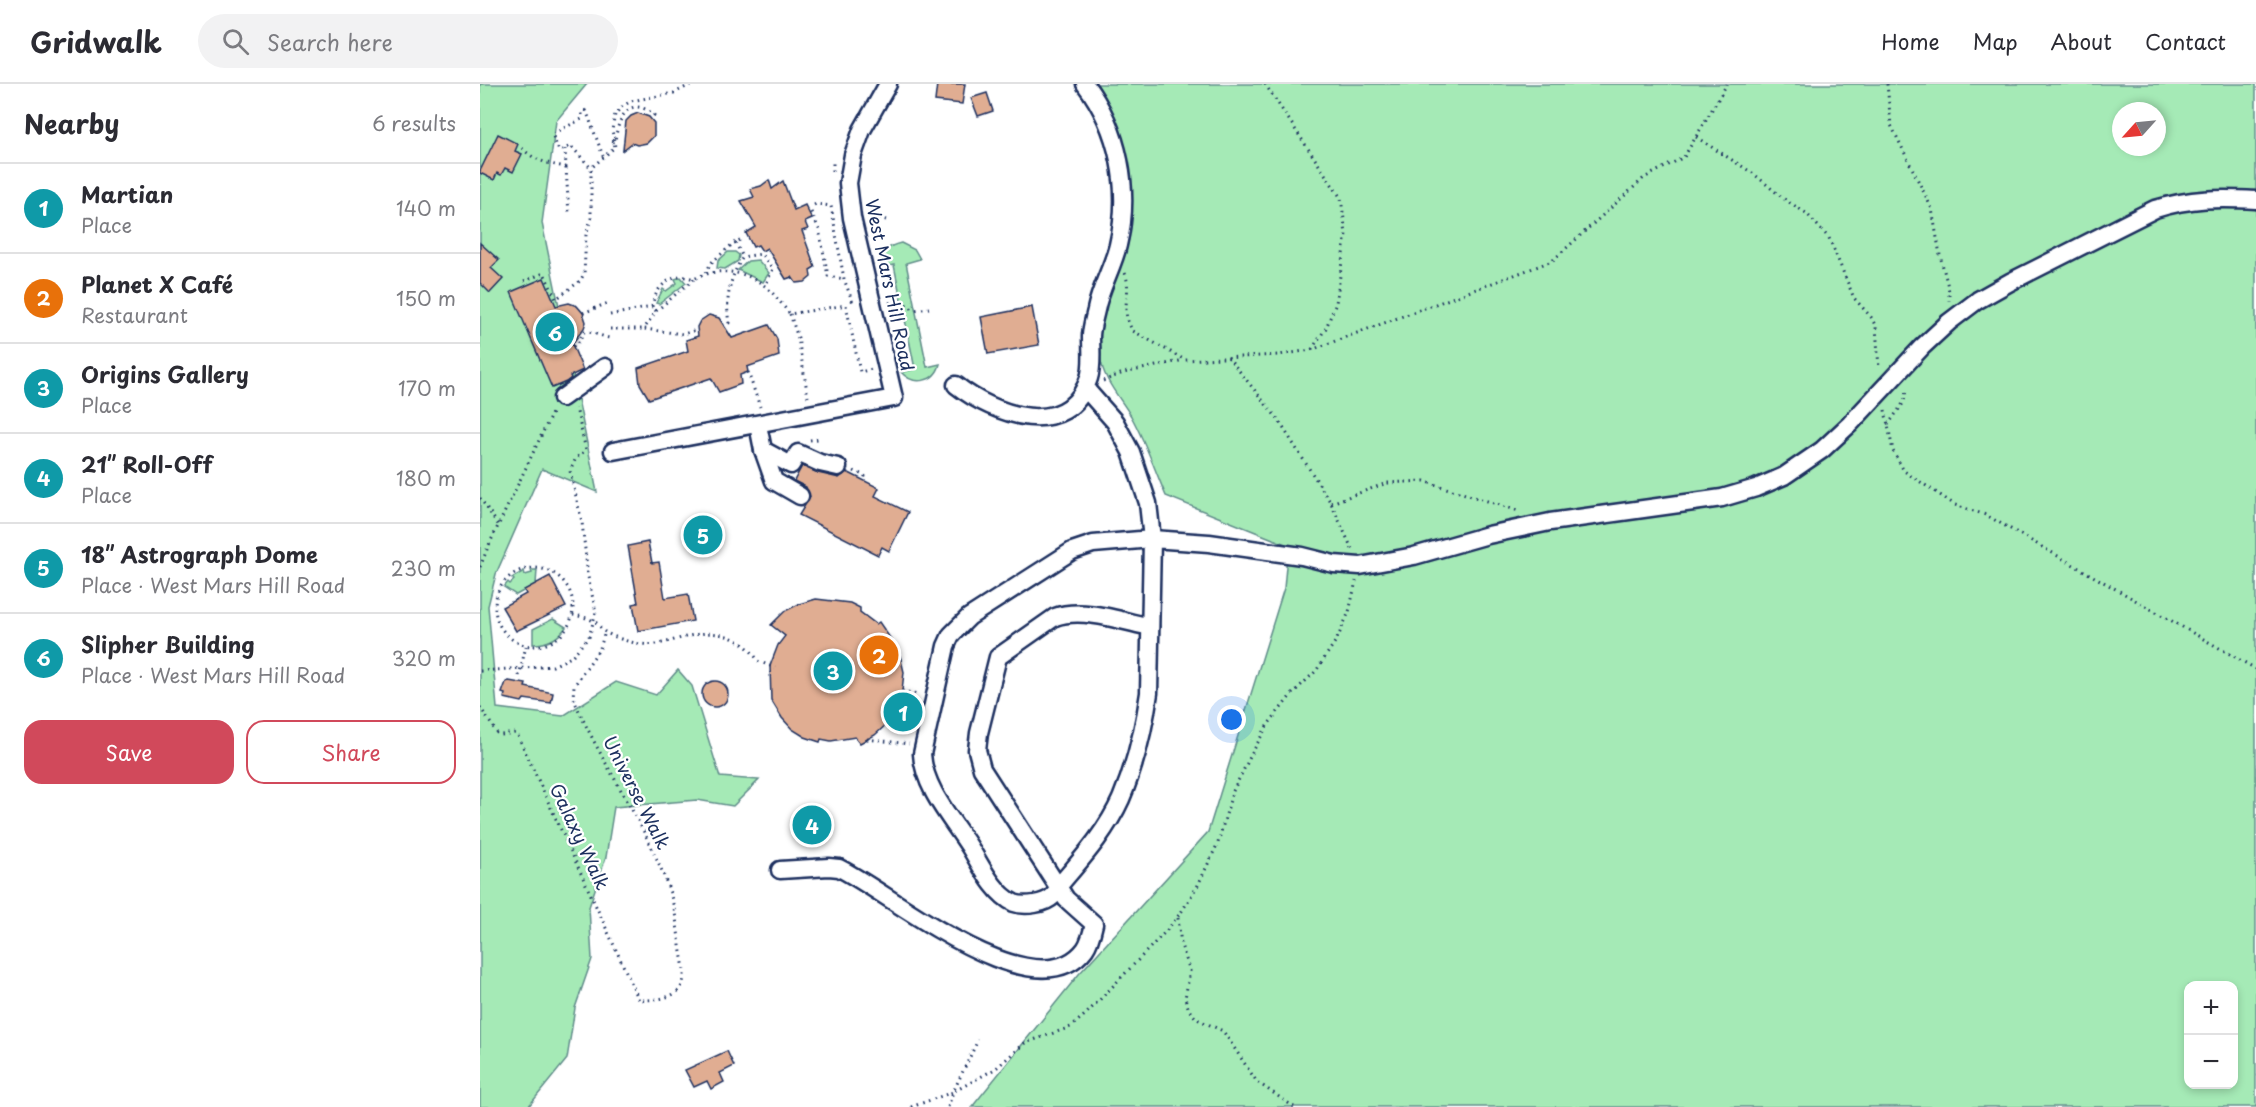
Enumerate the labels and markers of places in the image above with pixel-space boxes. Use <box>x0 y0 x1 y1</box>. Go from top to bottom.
pin: 6 <box>536 310 574 354</box>
pin: 5 <box>684 512 722 558</box>
pin: 2 <box>860 632 898 678</box>
pin: 3 <box>814 648 852 694</box>
pin: 1 <box>884 690 922 734</box>
pin: 4 <box>792 802 832 848</box>

